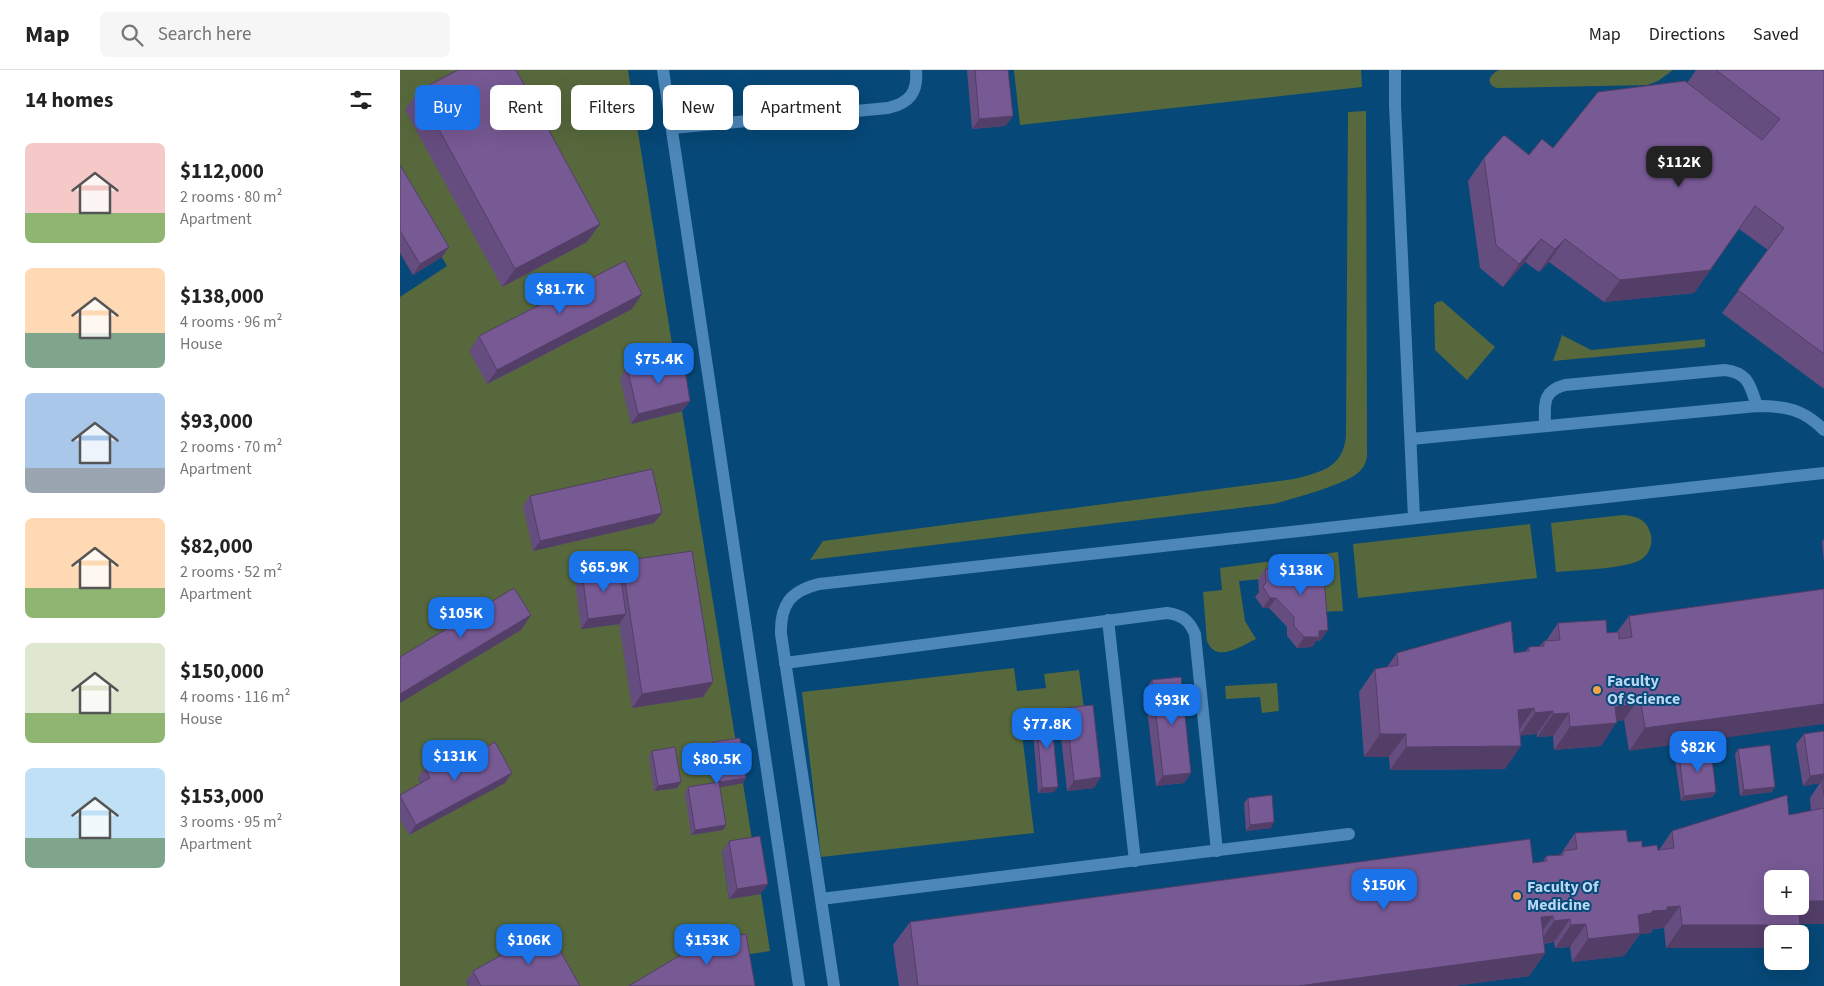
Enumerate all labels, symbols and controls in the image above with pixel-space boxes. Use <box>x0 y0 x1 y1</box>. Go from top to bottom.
search box <box>100 12 450 57</box>
text: Map <box>25 17 70 52</box>
icon: search <box>118 21 146 49</box>
text: Search here <box>158 21 251 48</box>
text: Map <box>1589 22 1621 47</box>
text: Directions <box>1649 22 1725 47</box>
text: Saved <box>1753 22 1799 47</box>
text: 14 homes <box>25 85 113 115</box>
chip: Buy <box>415 85 480 130</box>
chip: Rent <box>490 85 561 130</box>
chip: Filters <box>571 85 653 130</box>
chip: New <box>663 85 733 130</box>
chip: Apartment <box>743 85 859 130</box>
icon: filters <box>347 86 375 114</box>
pin: $112K <box>1644 146 1714 188</box>
text: $112K <box>1657 151 1701 173</box>
text: $112,000 <box>180 156 264 186</box>
icon: home <box>65 163 125 223</box>
text: 2 rooms · 80 m² <box>180 186 282 208</box>
text: Apartment <box>180 208 252 230</box>
pin: $81.7K <box>519 272 601 315</box>
text: $81.7K <box>536 278 584 300</box>
text: $138,000 <box>180 281 264 311</box>
icon: home <box>65 288 125 348</box>
text: 4 rooms · 96 m² <box>180 311 282 333</box>
text: House <box>180 333 222 355</box>
pin: $75.4K <box>618 342 700 385</box>
text: $75.4K <box>635 348 683 370</box>
text: $93,000 <box>180 406 253 436</box>
icon: home <box>65 413 125 473</box>
text: 2 rooms · 70 m² <box>180 436 282 458</box>
text: Apartment <box>180 458 252 480</box>
text: $82,000 <box>180 531 253 561</box>
icon: home <box>65 538 125 598</box>
pin: $65.9K <box>563 550 645 593</box>
pin: $138K <box>1266 554 1336 596</box>
text: $65.9K <box>580 556 628 578</box>
text: $138K <box>1279 559 1323 581</box>
text: 2 rooms · 52 m² <box>180 561 282 583</box>
text: Apartment <box>180 583 252 605</box>
pin: $105K <box>426 596 496 639</box>
text: $105K <box>439 602 483 624</box>
text: $150,000 <box>180 656 264 686</box>
icon: home <box>65 663 125 723</box>
place label: Faculty Of Science <box>1607 670 1680 710</box>
pin: $93K <box>1142 684 1202 726</box>
marker: Faculty Of Science <box>1591 684 1603 696</box>
text: 4 rooms · 116 m² <box>180 686 290 708</box>
text: $93K <box>1154 689 1190 711</box>
text: House <box>180 708 222 730</box>
pin: $77.8K <box>1006 708 1088 750</box>
text: $77.8K <box>1023 713 1071 735</box>
pin: $82K <box>1668 730 1728 773</box>
text: $82K <box>1680 736 1716 758</box>
pin: $131K <box>420 740 490 782</box>
pin: $80.5K <box>676 742 758 785</box>
text: $131K <box>433 745 477 767</box>
text: $80.5K <box>693 748 741 770</box>
text: $153,000 <box>180 781 264 811</box>
icon: home <box>65 788 125 848</box>
text: 3 rooms · 95 m² <box>180 811 282 833</box>
text: Apartment <box>180 833 252 855</box>
pin: $150K <box>1349 868 1419 911</box>
map controls <box>1764 870 1809 970</box>
button: + <box>1764 870 1809 915</box>
text: $150K <box>1362 874 1406 896</box>
place label: Faculty Of Medicine <box>1527 876 1599 916</box>
marker: Faculty Of Medicine <box>1511 890 1523 902</box>
pin: $106K <box>494 924 564 966</box>
pin: $153K <box>672 924 742 966</box>
button: − <box>1764 925 1809 970</box>
text: $106K <box>507 929 551 951</box>
text: $153K <box>685 929 729 951</box>

